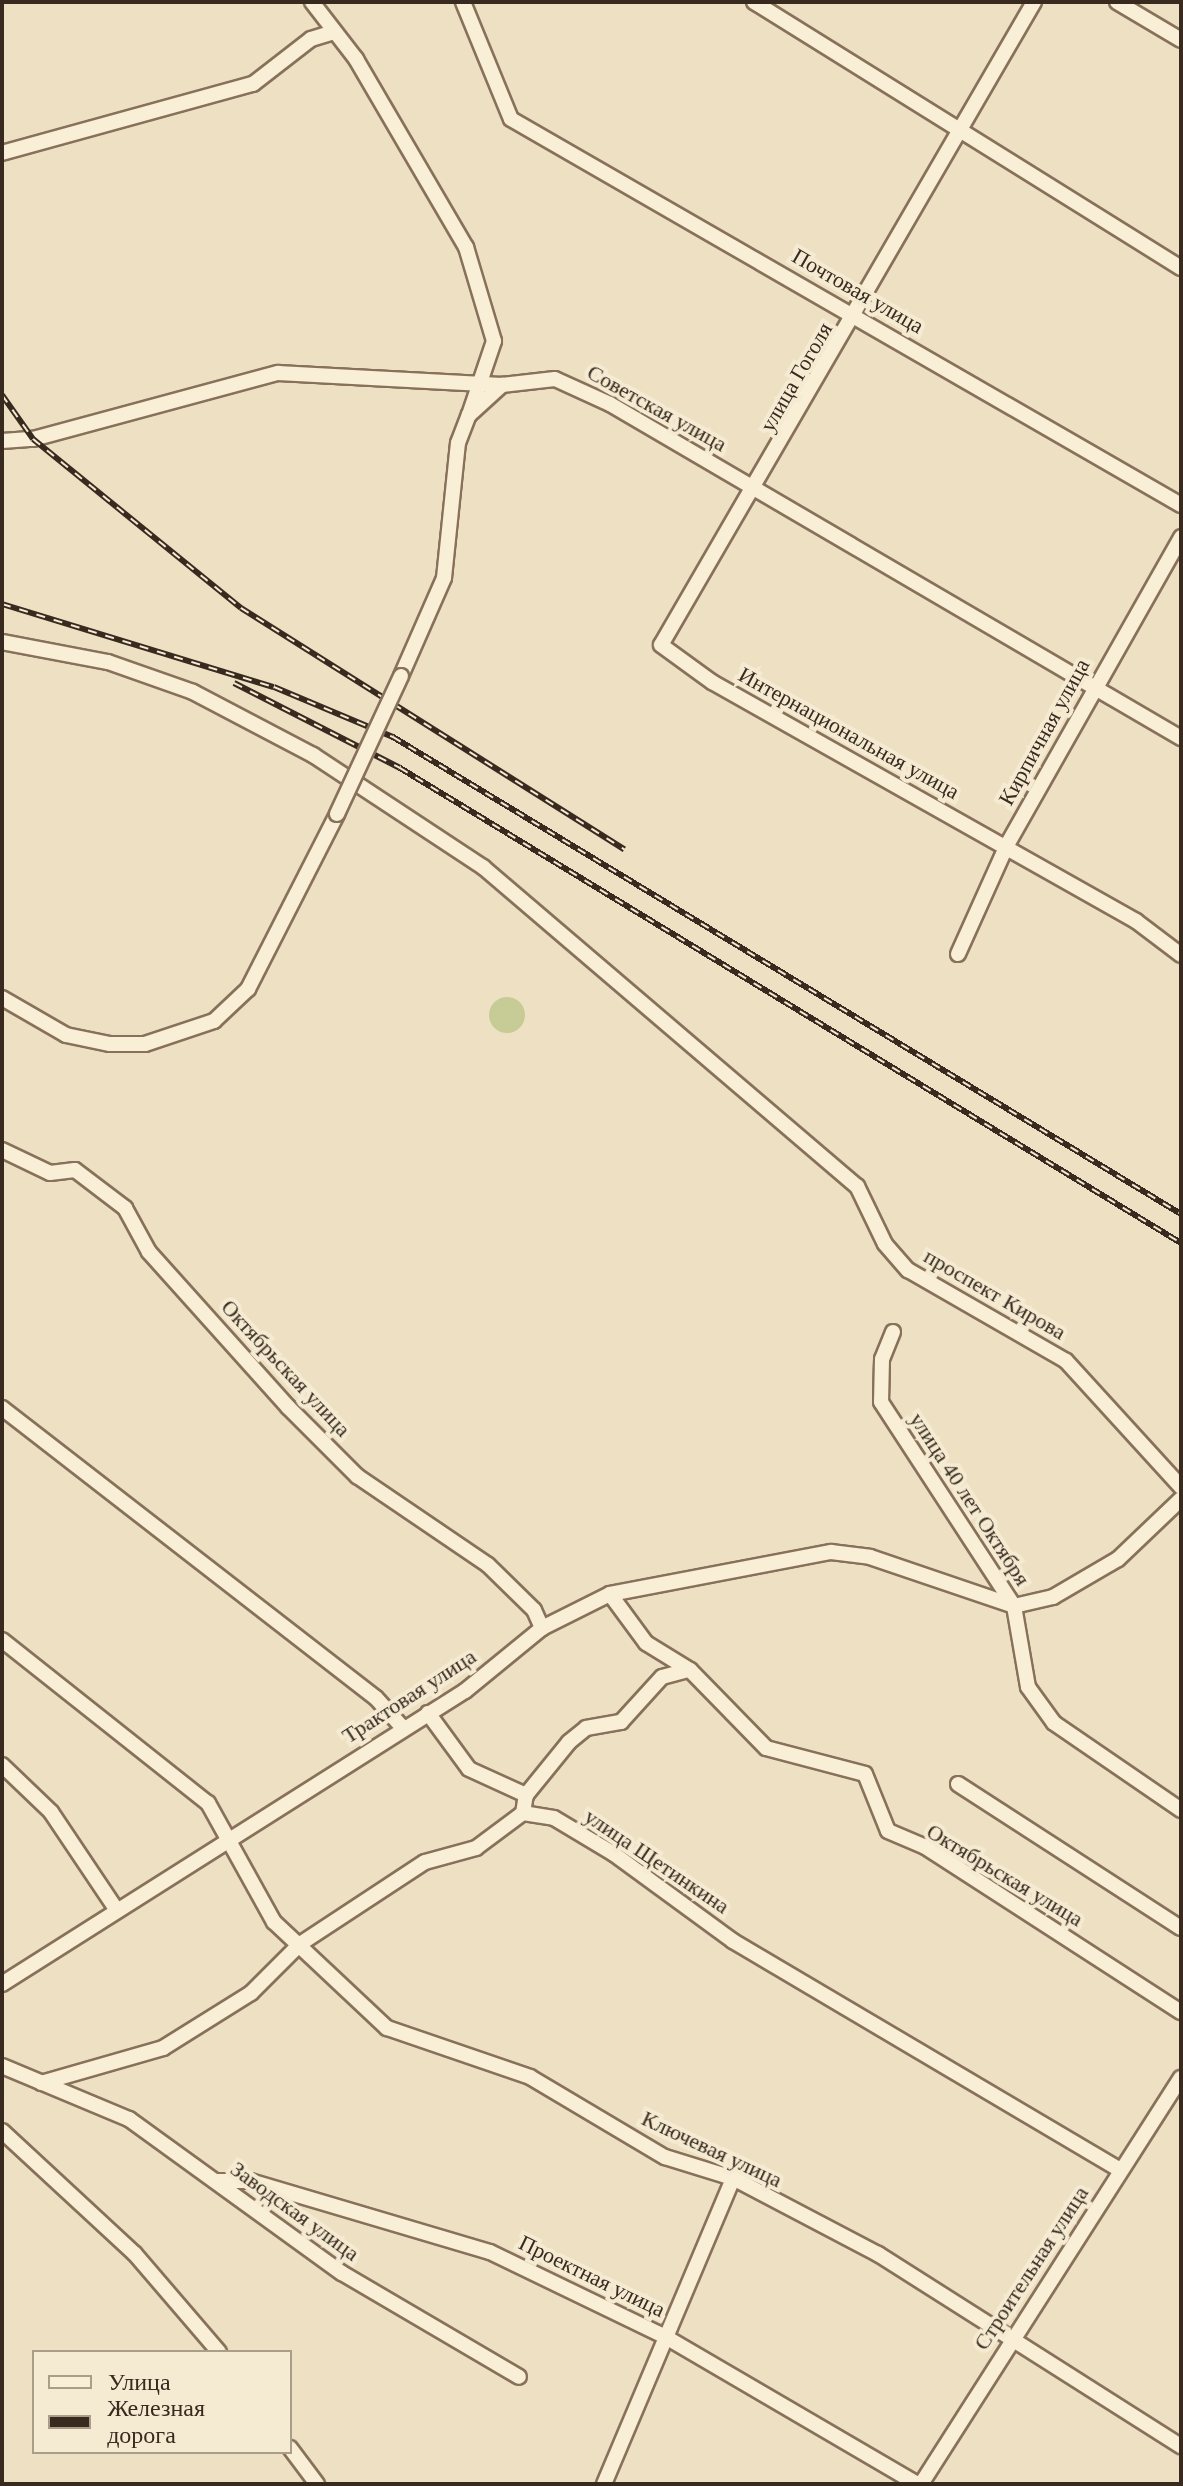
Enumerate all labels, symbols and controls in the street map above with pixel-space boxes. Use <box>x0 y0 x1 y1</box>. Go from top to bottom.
street label: Почтовая улица <box>788 243 928 339</box>
street label: улица Гоголя <box>754 318 838 436</box>
street label: Советская улица <box>583 359 731 457</box>
street label: Кирпичная улица <box>993 654 1095 810</box>
street label: Интернациональная улица <box>734 661 964 805</box>
street label: проспект Кирова <box>919 1243 1071 1345</box>
street label: Октябрьская улица <box>216 1294 356 1442</box>
street label: улица 40 лет Октября <box>904 1407 1036 1591</box>
street label: Трактовая улица <box>337 1643 481 1749</box>
street label: улица Щетинкина <box>580 1803 734 1919</box>
street label: Октябрьская улица <box>922 1818 1088 1932</box>
street label: Ключевая улица <box>638 2105 786 2193</box>
street label: Заводская улица <box>226 2156 364 2266</box>
street label: Строительная улица <box>968 2181 1094 2355</box>
street label: Проектная улица <box>515 2229 669 2323</box>
legend <box>32 2350 292 2454</box>
text: Улица <box>108 2369 171 2395</box>
text: Железная дорога <box>107 2395 205 2448</box>

